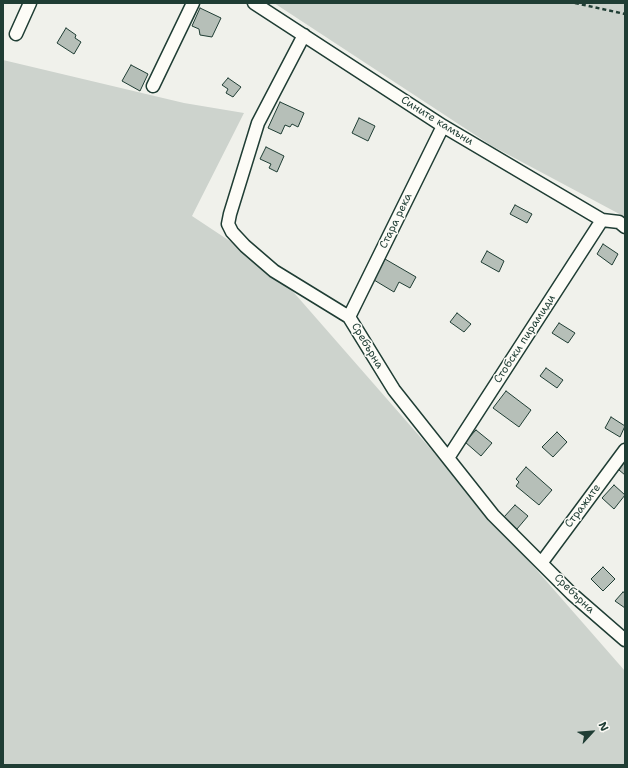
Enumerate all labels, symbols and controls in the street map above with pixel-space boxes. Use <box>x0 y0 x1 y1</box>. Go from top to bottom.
street label: Сините камъни <box>398 93 476 149</box>
street label: Стара река <box>377 191 415 251</box>
street label: Стобски пирамиди <box>491 292 559 386</box>
street label: Сребърна <box>348 321 386 371</box>
street label: Стражите <box>562 482 604 530</box>
street label: Сребърна <box>551 572 597 616</box>
north arrow <box>572 712 612 752</box>
text: N <box>595 719 612 734</box>

